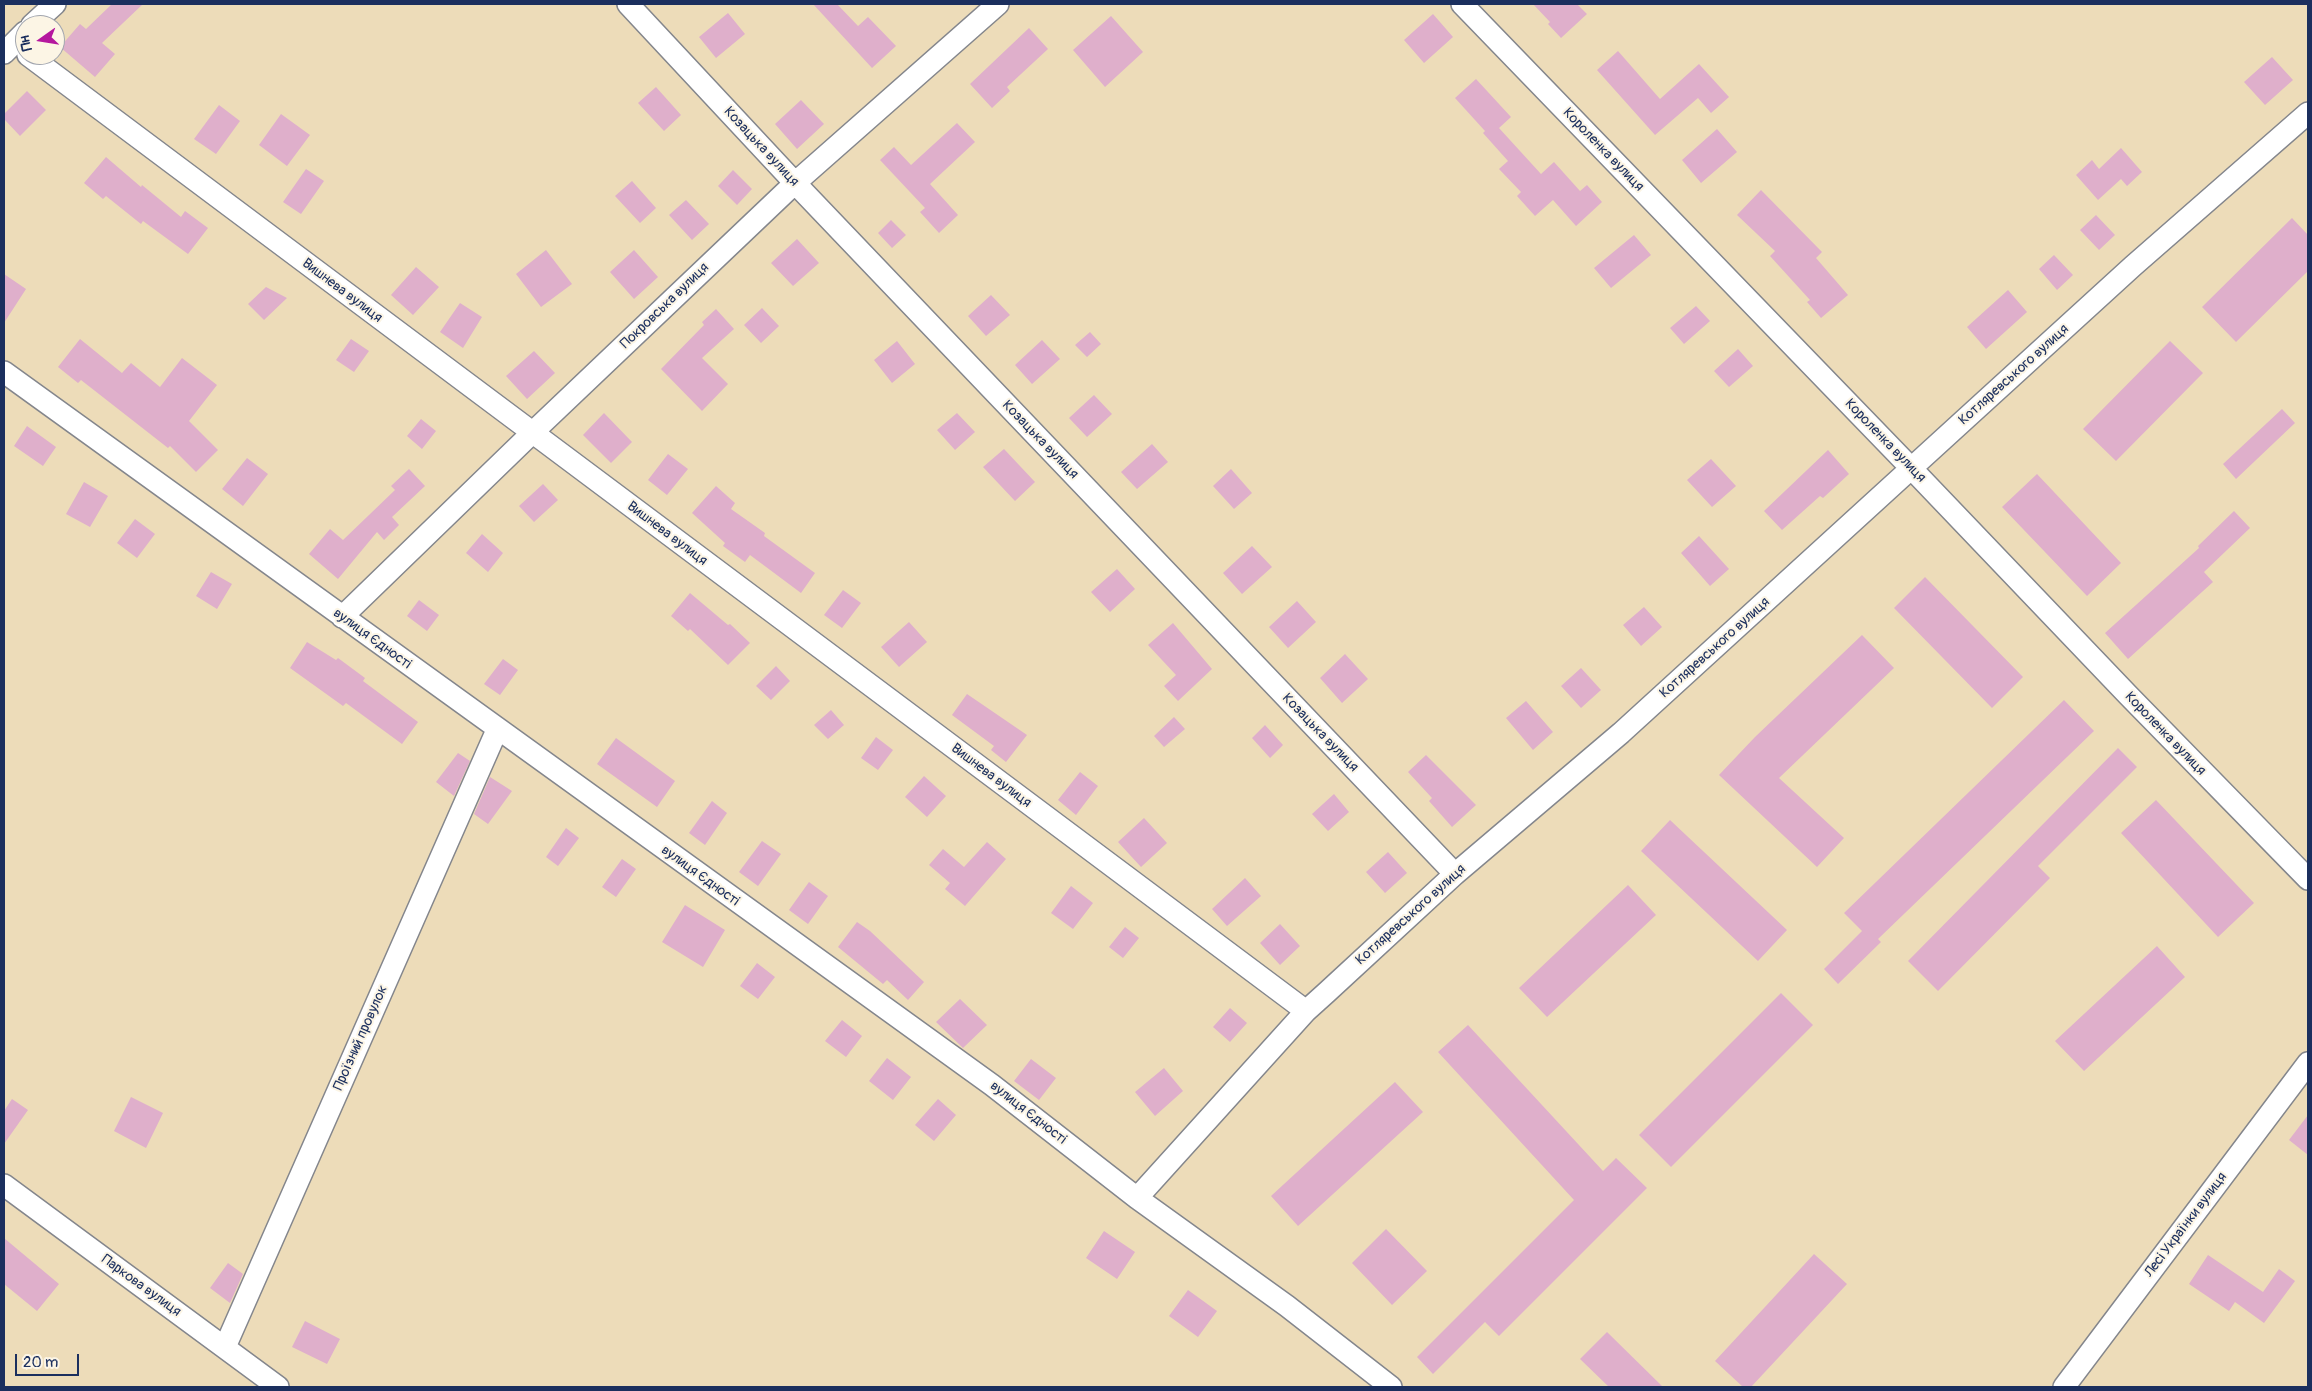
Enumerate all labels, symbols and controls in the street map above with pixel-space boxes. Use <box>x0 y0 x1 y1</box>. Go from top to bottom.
north arrow <box>15 15 65 65</box>
text: Пн <box>16 34 36 53</box>
street label: Козацька вулиця <box>720 104 802 190</box>
street label: Короленка вулиця <box>1559 105 1647 195</box>
street label: Вишнева вулиця <box>299 255 385 327</box>
street label: Покровська вулиця <box>617 260 713 352</box>
street label: Котляревського вулиця <box>1955 321 2073 429</box>
street label: Короленка вулиця <box>1841 396 1929 486</box>
street label: Козацька вулиця <box>998 397 1082 483</box>
street label: Вишнева вулиця <box>624 498 710 570</box>
street label: Котляревського вулиця <box>1656 594 1774 702</box>
street label: вулиця Єдності <box>330 605 414 673</box>
street label: Короленка вулиця <box>2121 689 2209 779</box>
street label: Козацька вулиця <box>1278 690 1362 776</box>
street label: Вишнева вулиця <box>948 740 1034 812</box>
street label: вулиця Єдності <box>658 842 742 910</box>
street label: Котляревського вулиця <box>1352 861 1470 969</box>
street label: Проїзний провулок <box>330 983 392 1093</box>
street label: вулиця Єдності <box>986 1078 1070 1148</box>
street label: Лесі Українки вулиця <box>2141 1169 2231 1281</box>
street label: Паркова вулиця <box>98 1251 184 1321</box>
scale bar <box>18 1344 81 1376</box>
text: 20 m <box>23 1353 58 1372</box>

